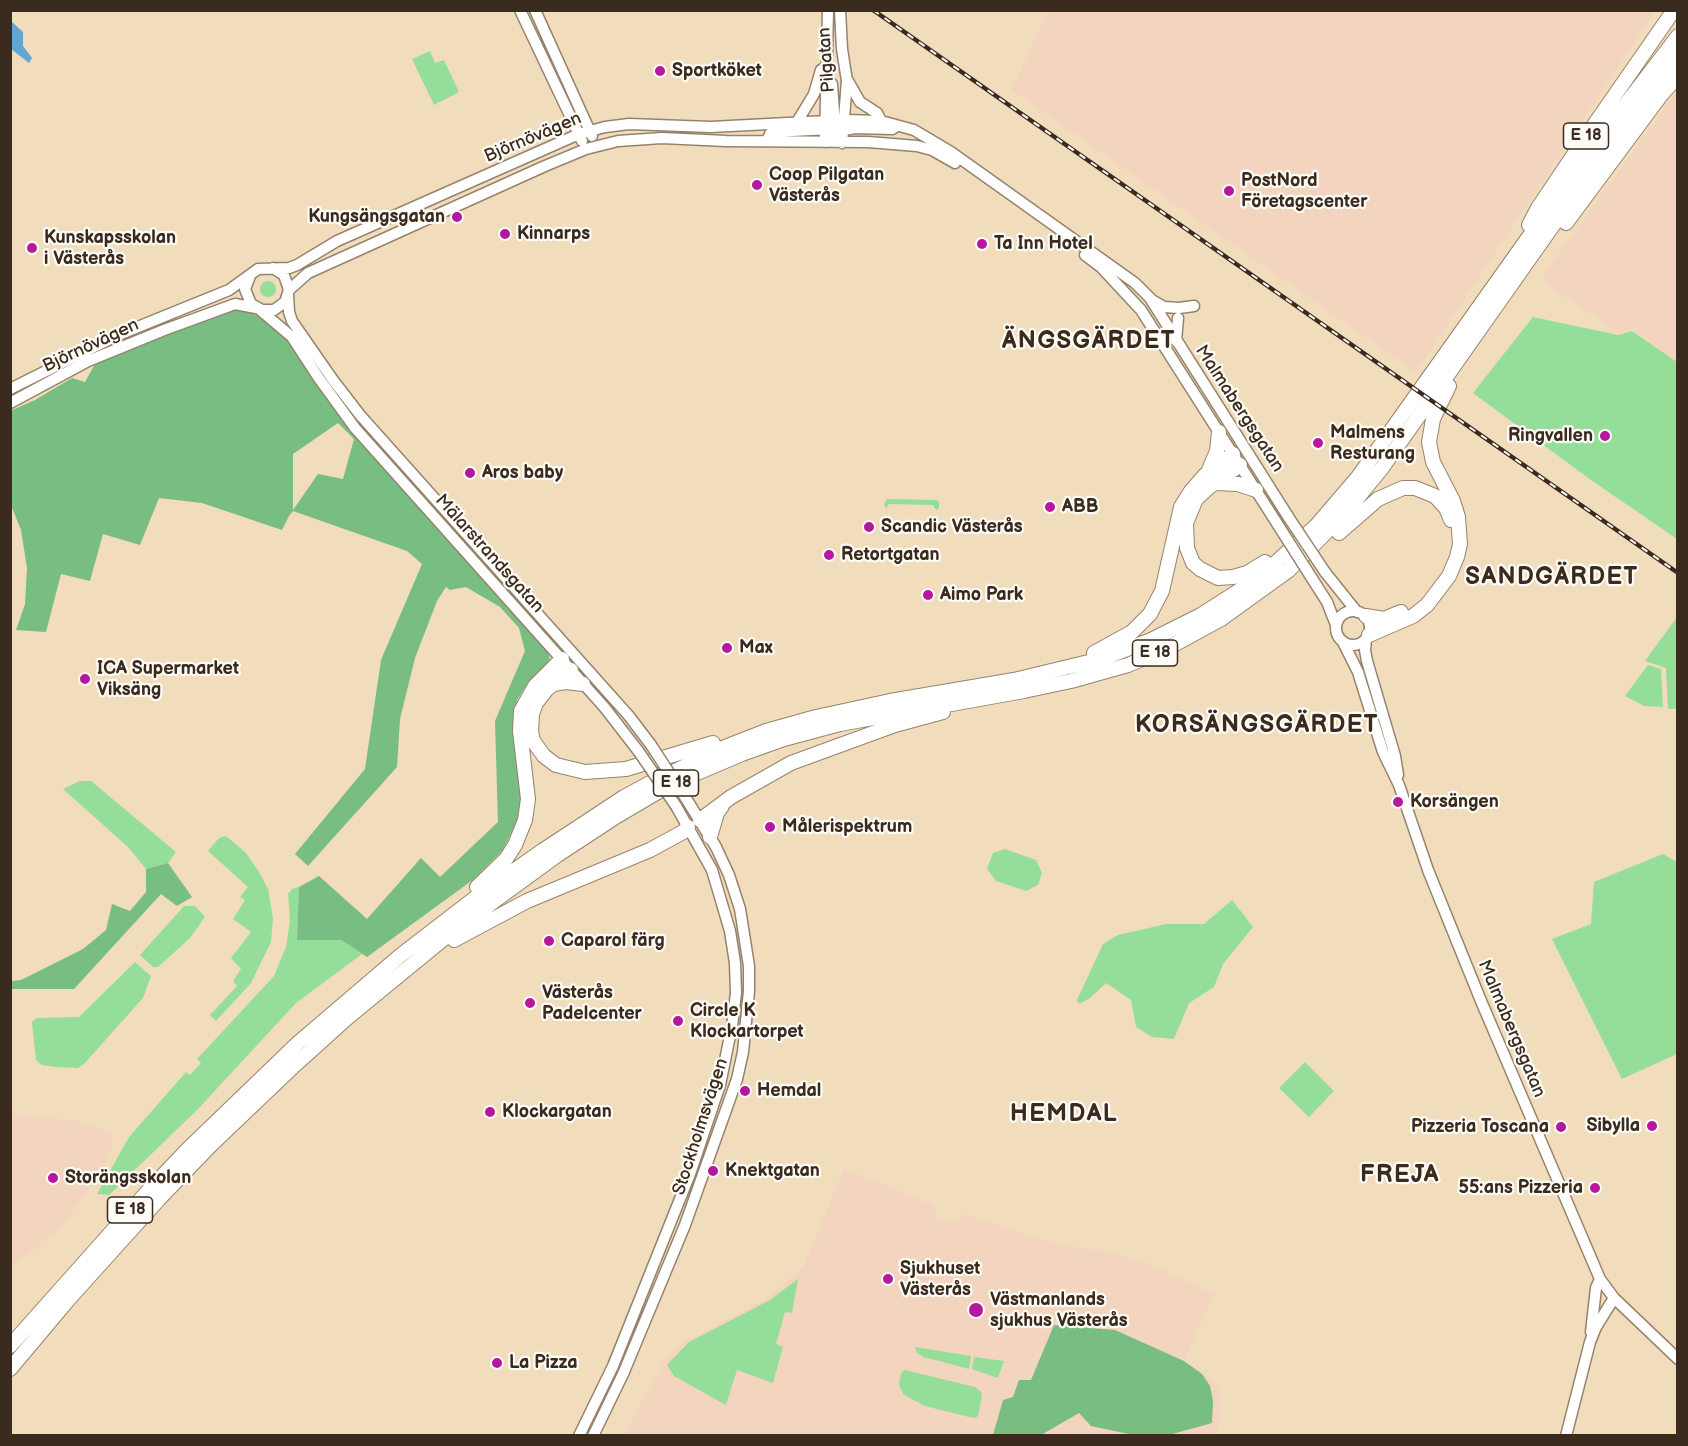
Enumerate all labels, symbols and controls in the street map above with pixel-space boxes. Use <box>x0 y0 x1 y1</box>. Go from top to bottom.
street label: Pilgatan <box>814 27 840 93</box>
place label: Sportköket <box>672 60 762 82</box>
marker: Sportköket <box>653 64 667 78</box>
street label: Björnövägen <box>481 108 585 168</box>
road number: E 18 <box>1564 123 1608 149</box>
place label: Coop Pilgatan Västerås <box>769 164 884 207</box>
place label: PostNord Företagscenter <box>1241 170 1367 213</box>
marker: Coop Pilgatan Västerås <box>750 178 764 192</box>
marker: PostNord Företagscenter <box>1222 184 1236 198</box>
place label: Kungsängsgatan <box>308 206 445 228</box>
marker: Kungsängsgatan <box>450 210 464 224</box>
place label: Kinnarps <box>517 223 590 245</box>
place label: Kunskapsskolan i Västerås <box>44 227 176 270</box>
marker: Kinnarps <box>498 227 512 241</box>
place label: Ta Inn Hotel <box>994 233 1093 255</box>
marker: Ta Inn Hotel <box>975 237 989 251</box>
marker: Kunskapsskolan i Västerås <box>25 241 39 255</box>
street label: Björnövägen <box>40 314 142 378</box>
district label: ÄNGSGÄRDET <box>1002 328 1176 356</box>
street label: Malmabergsgatan <box>1190 341 1288 477</box>
place label: Malmens Resturang <box>1330 422 1415 464</box>
place label: Ringvallen <box>1508 425 1593 447</box>
marker: Ringvallen <box>1598 429 1612 443</box>
marker: Malmens Resturang <box>1311 436 1325 450</box>
place label: Aros baby <box>482 462 563 484</box>
marker: Aros baby <box>463 466 477 480</box>
street label: Mälarstrandsgatan <box>430 490 548 618</box>
place label: ABB <box>1062 496 1098 518</box>
marker: ABB <box>1043 500 1057 514</box>
place label: Scandic Västerås <box>881 516 1023 538</box>
marker: Scandic Västerås <box>862 520 876 534</box>
place label: Retortgatan <box>841 544 940 566</box>
marker: Retortgatan <box>822 548 836 562</box>
district label: SANDGÄRDET <box>1465 564 1639 592</box>
place label: Aimo Park <box>940 584 1023 606</box>
marker: Aimo Park <box>921 588 935 602</box>
place label: Max <box>739 637 773 659</box>
road number: E 18 <box>1132 640 1178 666</box>
marker: Max <box>720 641 734 655</box>
place label: ICA Supermarket Viksäng <box>97 658 239 700</box>
marker: ICA Supermarket Viksäng <box>78 672 92 686</box>
district label: KORSÄNGSGÄRDET <box>1135 712 1379 740</box>
road number: E 18 <box>654 770 698 796</box>
place label: Korsängen <box>1410 791 1499 813</box>
marker: Korsängen <box>1391 795 1405 809</box>
place label: Målerispektrum <box>782 816 912 838</box>
marker: Målerispektrum <box>763 820 777 834</box>
place label: Caparol färg <box>561 930 665 952</box>
marker: Caparol färg <box>542 934 556 948</box>
street label: Malmabergsgatan <box>1472 957 1550 1101</box>
place label: Västerås Padelcenter <box>542 982 642 1024</box>
marker: Västerås Padelcenter <box>523 996 537 1010</box>
place label: Circle K Klockartorpet <box>690 1000 804 1042</box>
marker: Circle K Klockartorpet <box>671 1014 685 1028</box>
street label: Stockholmsvägen <box>669 1056 733 1198</box>
place label: Hemdal <box>757 1080 821 1102</box>
marker: Hemdal <box>738 1084 752 1098</box>
place label: Klockargatan <box>502 1101 612 1123</box>
district label: HEMDAL <box>1010 1101 1118 1129</box>
marker: Klockargatan <box>483 1105 497 1119</box>
place label: Sibylla <box>1587 1115 1640 1137</box>
place label: Pizzeria Toscana <box>1411 1116 1549 1138</box>
marker: Sibylla <box>1645 1119 1659 1133</box>
marker: Pizzeria Toscana <box>1554 1120 1568 1134</box>
place label: Knektgatan <box>725 1160 820 1182</box>
district label: FREJA <box>1360 1162 1440 1190</box>
marker: Knektgatan <box>706 1164 720 1178</box>
place label: Storängsskolan <box>65 1167 191 1189</box>
marker: Storängsskolan <box>46 1171 60 1185</box>
place label: 55:ans Pizzeria <box>1459 1177 1583 1199</box>
marker: 55:ans Pizzeria <box>1588 1181 1602 1195</box>
road number: E 18 <box>108 1197 152 1223</box>
place label: Sjukhuset Västerås <box>900 1258 980 1300</box>
marker: Sjukhuset Västerås <box>881 1272 895 1286</box>
place label: Västmanlands sjukhus Västerås <box>990 1289 1128 1332</box>
marker: Västmanlands sjukhus Västerås <box>967 1301 985 1319</box>
place label: La Pizza <box>509 1352 578 1374</box>
marker: La Pizza <box>490 1356 504 1370</box>

